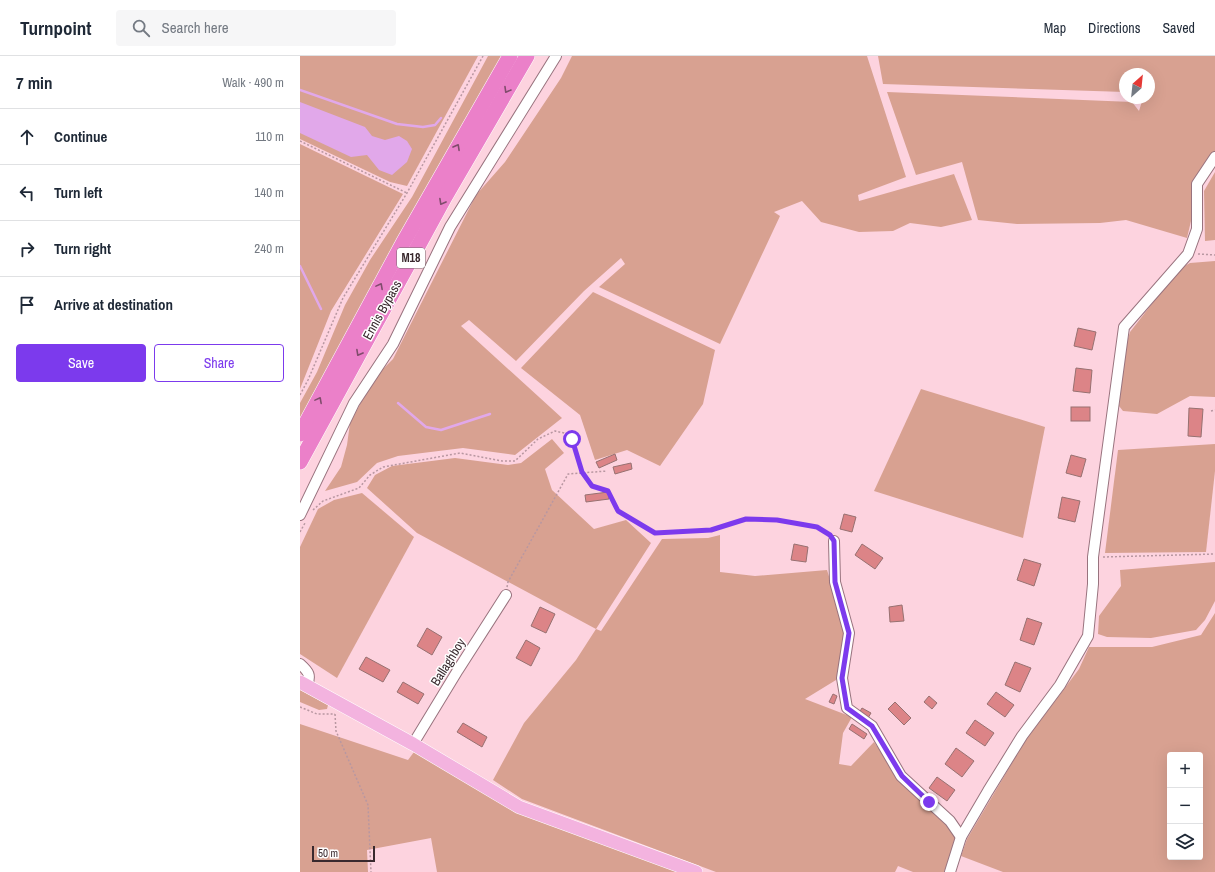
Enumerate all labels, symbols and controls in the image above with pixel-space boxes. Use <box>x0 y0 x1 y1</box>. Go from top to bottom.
search box <box>116 10 396 46</box>
text: Turnpoint <box>20 15 92 41</box>
icon: search <box>130 17 152 39</box>
text: Search here <box>162 17 229 38</box>
text: Map <box>1044 19 1066 37</box>
text: Directions <box>1088 19 1140 37</box>
text: Saved <box>1162 19 1195 37</box>
north arrow <box>1119 68 1155 104</box>
text: 7 min <box>16 71 52 94</box>
text: Walk · 490 m <box>222 74 284 91</box>
one-way arrow <box>504 86 511 93</box>
icon: ahead <box>16 126 38 148</box>
text: Continue <box>54 126 107 147</box>
text: 110 m <box>255 128 284 145</box>
one-way arrow <box>453 144 460 152</box>
icon: left <box>16 182 38 204</box>
text: Turn left <box>54 182 102 203</box>
text: 140 m <box>254 184 284 201</box>
one-way arrow <box>439 198 446 205</box>
icon: right <box>16 238 38 260</box>
text: Turn right <box>54 238 111 259</box>
text: 240 m <box>254 240 284 257</box>
road number: M18 <box>397 248 425 268</box>
street label: Ennis Bypass <box>359 277 405 343</box>
one-way arrow <box>376 282 383 290</box>
icon: arrive <box>16 294 38 316</box>
text: Arrive at destination <box>54 294 173 315</box>
button: Save <box>16 344 146 382</box>
button: Share <box>154 344 284 382</box>
one-way arrow <box>356 349 363 356</box>
one-way arrow <box>314 397 321 404</box>
route start <box>563 430 581 448</box>
street label: Ballaghboy <box>427 635 470 689</box>
map controls <box>1167 752 1203 860</box>
button: + <box>1167 752 1203 788</box>
button: − <box>1167 788 1203 824</box>
route end <box>920 793 938 811</box>
button: layers <box>1167 824 1203 860</box>
scale bar <box>312 844 375 863</box>
text: 50 m <box>318 846 338 860</box>

